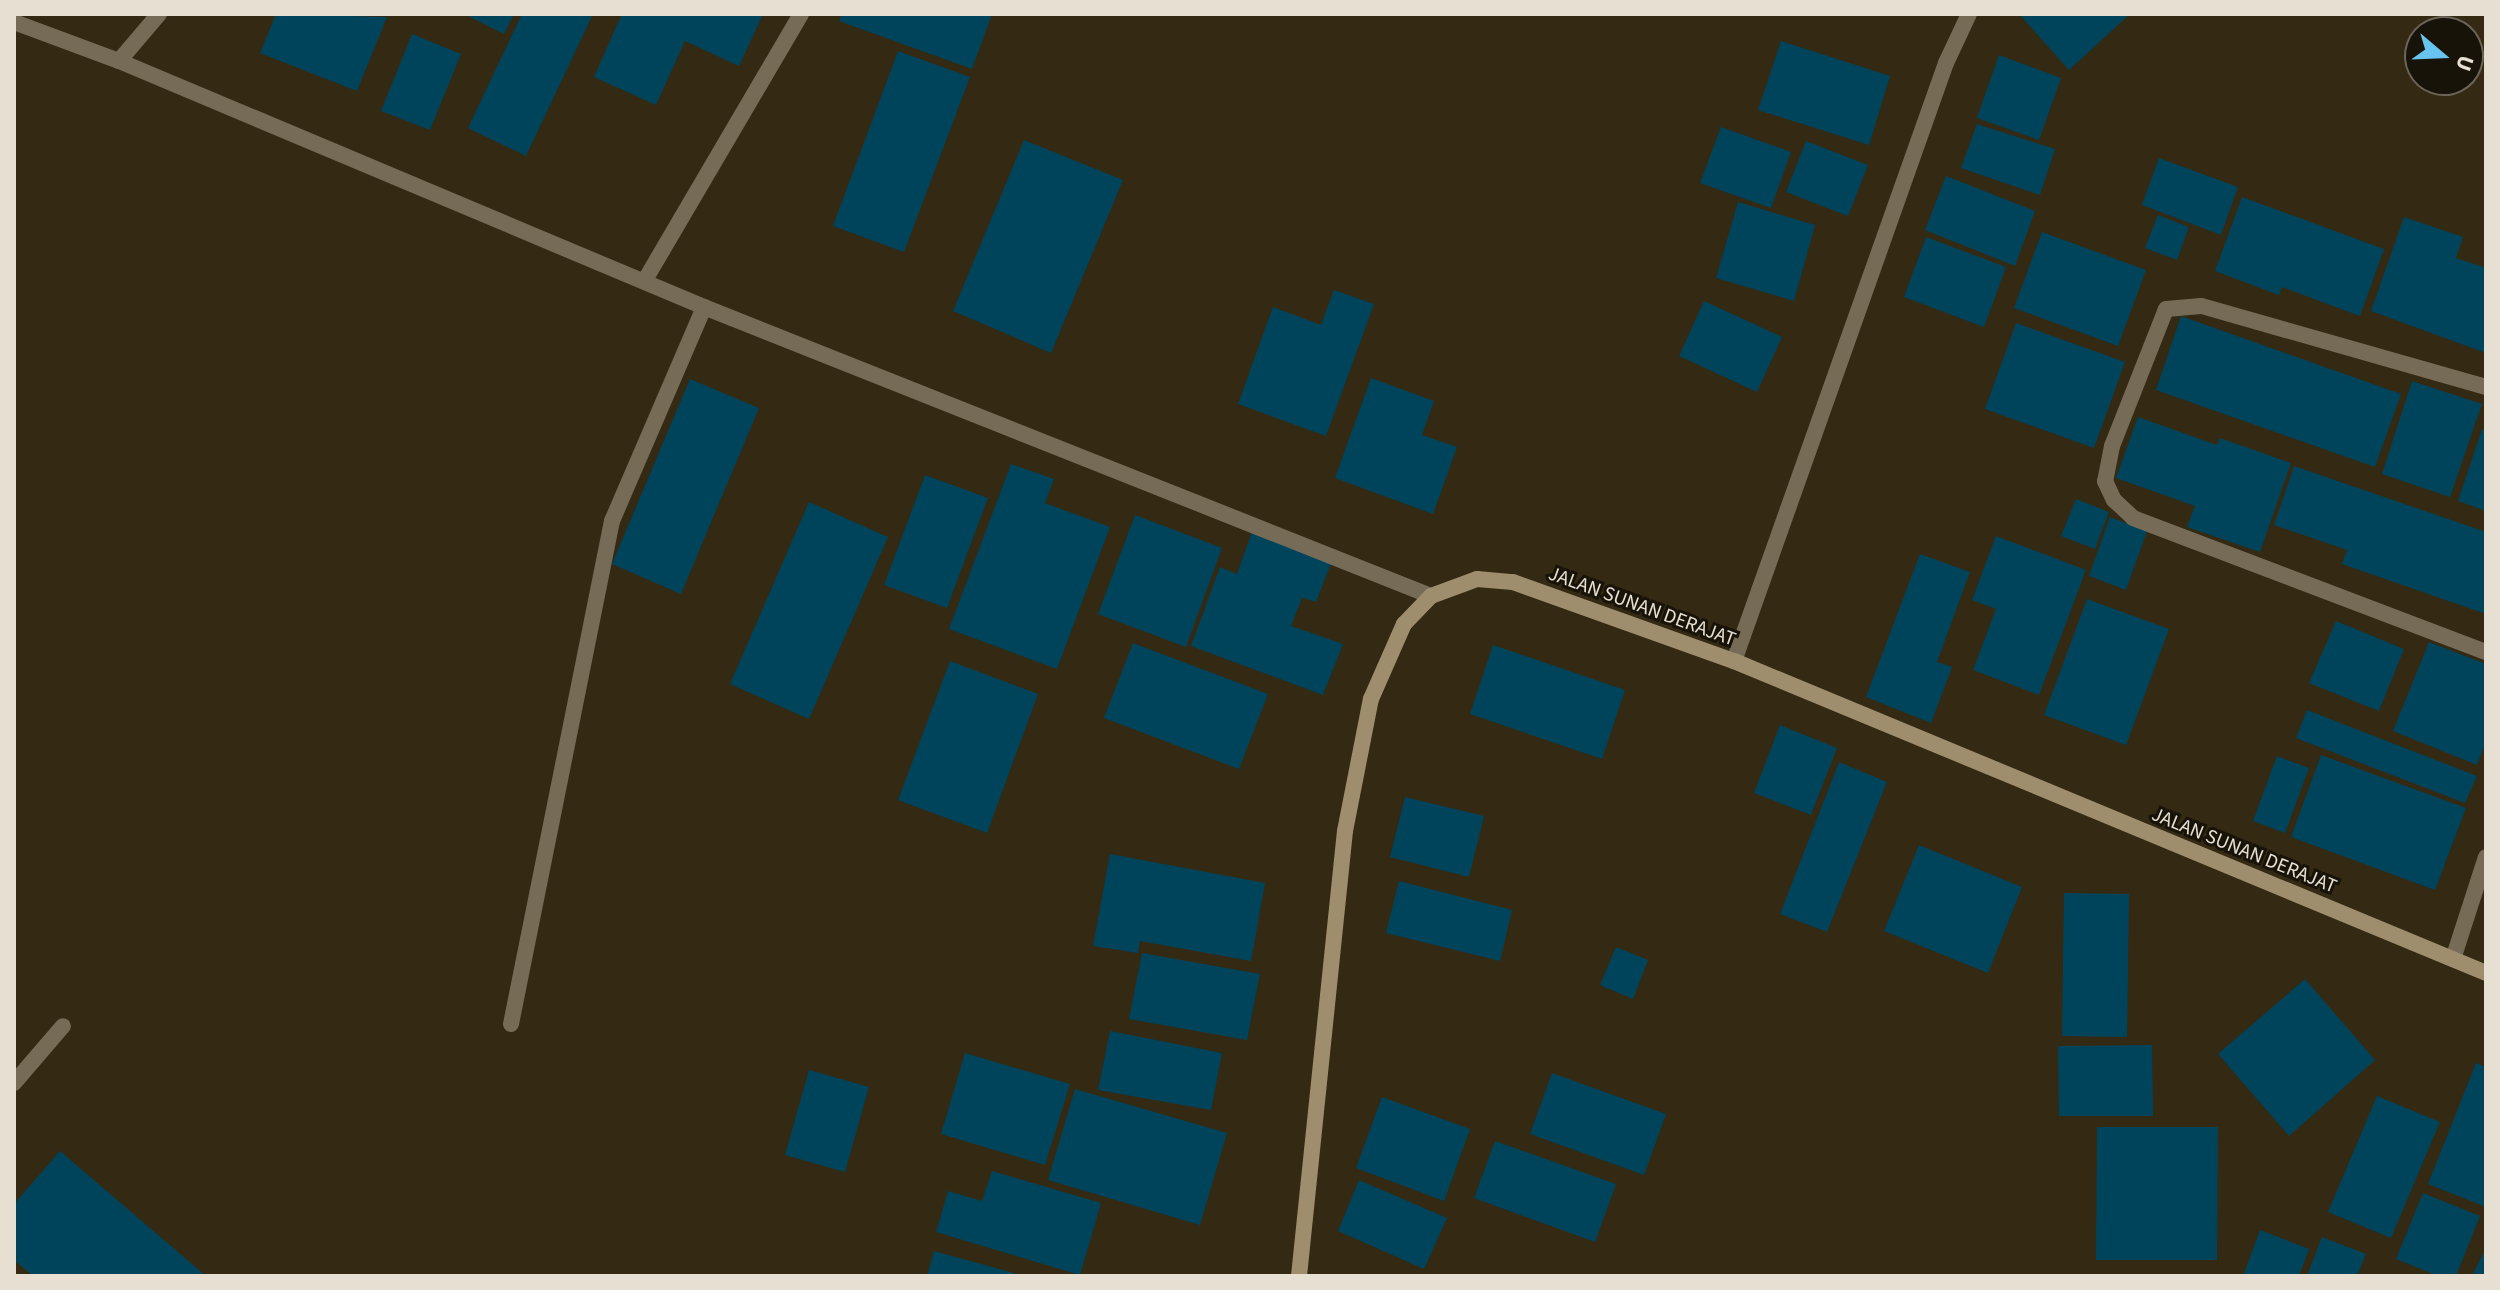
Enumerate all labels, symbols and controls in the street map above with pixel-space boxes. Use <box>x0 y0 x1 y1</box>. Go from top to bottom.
north arrow <box>2404 16 2484 96</box>
text: U <box>2447 51 2482 75</box>
street label: JALAN SUNAN DERAJAT <box>1545 562 1739 652</box>
street label: JALAN SUNAN DERAJAT <box>2148 803 2340 899</box>

